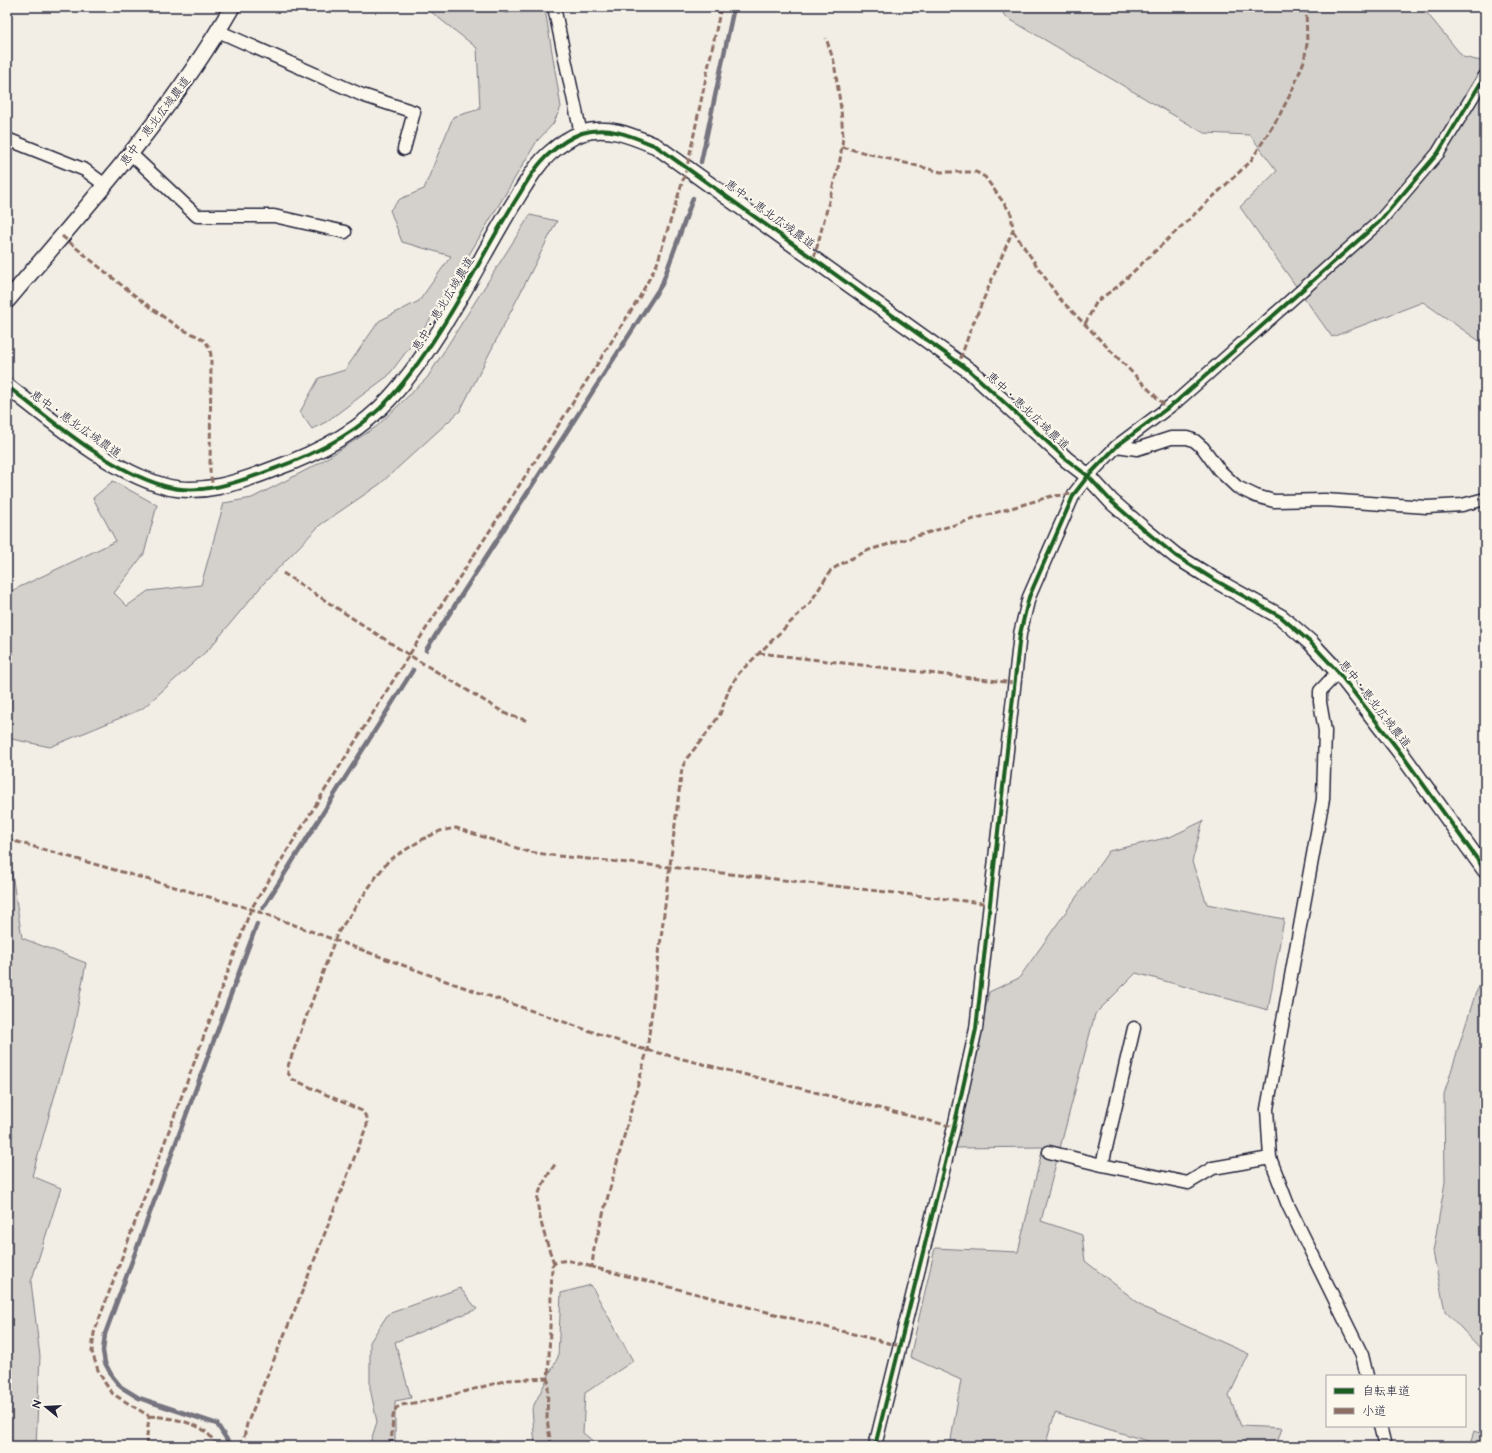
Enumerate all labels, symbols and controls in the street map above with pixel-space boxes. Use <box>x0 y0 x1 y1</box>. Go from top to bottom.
street label: 恵中・恵北広域農道 <box>116 73 195 170</box>
street label: 恵中・恵北広域農道 <box>721 176 818 253</box>
street label: 恵中・恵北広域農道 <box>408 254 479 355</box>
street label: 恵中・恵北広域農道 <box>982 368 1073 454</box>
street label: 恵中・恵北広域農道 <box>27 386 125 462</box>
street label: 恵中・恵北広域農道 <box>1335 657 1415 752</box>
legend <box>1326 1375 1466 1427</box>
text: 自転車道 <box>1362 1383 1410 1400</box>
north arrow <box>26 1387 66 1427</box>
text: N <box>29 1398 45 1410</box>
text: 小道 <box>1362 1403 1386 1420</box>

